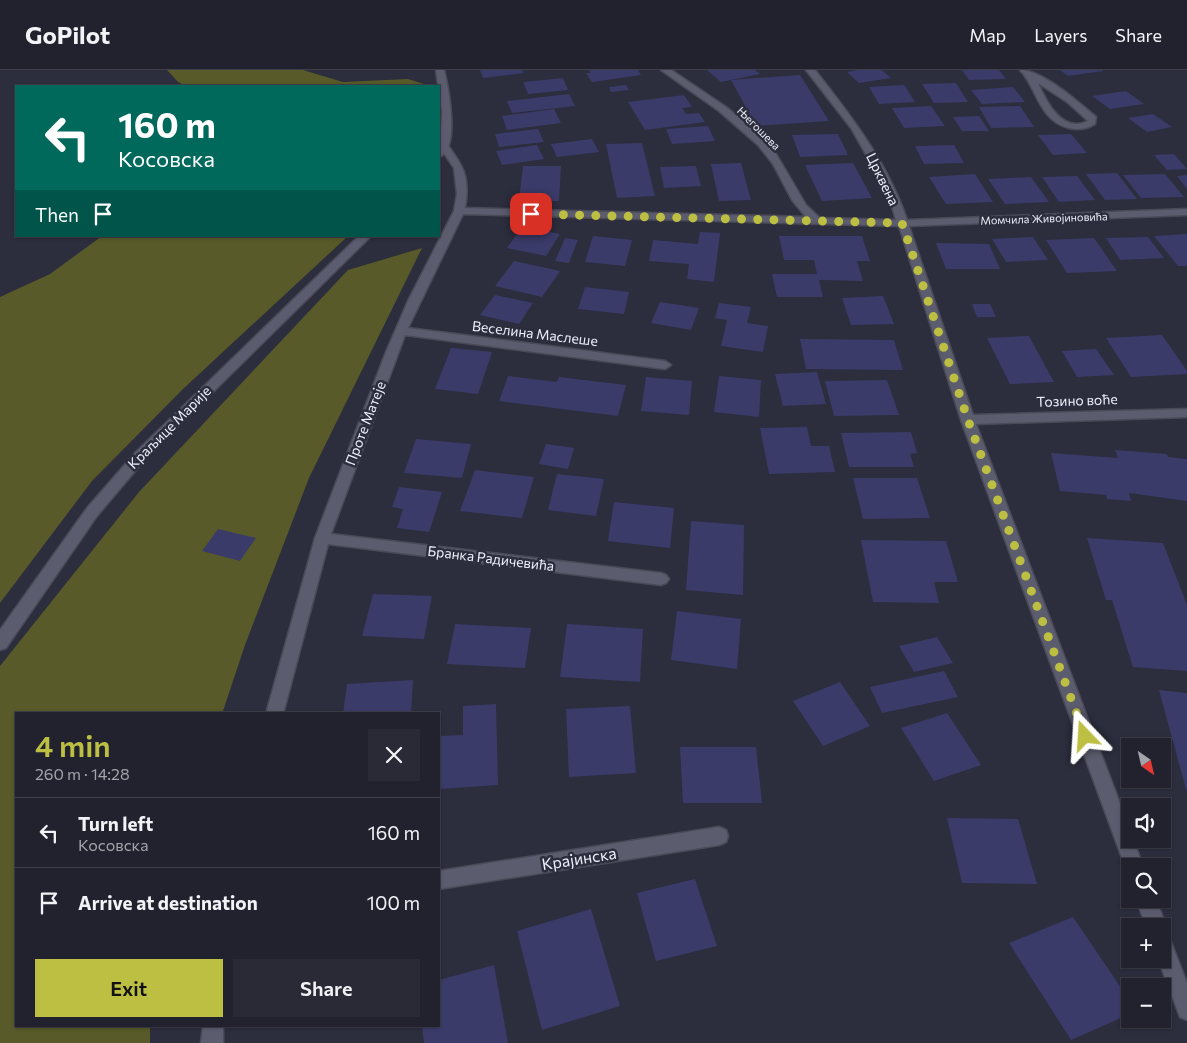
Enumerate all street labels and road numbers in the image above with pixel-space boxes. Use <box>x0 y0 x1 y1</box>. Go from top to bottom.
street label: Његошева <box>735 104 783 152</box>
street label: Црквена <box>863 150 903 208</box>
street label: Момчила Живојиновића <box>980 209 1108 227</box>
street label: Веселина Маслеше <box>471 317 599 349</box>
street label: Проте Матеје <box>341 378 389 468</box>
street label: Краљице Марије <box>124 382 214 472</box>
street label: Тозино воће <box>1036 390 1118 410</box>
street label: Бранка Радичевића <box>427 542 555 574</box>
street label: Крајинска <box>540 843 618 873</box>

